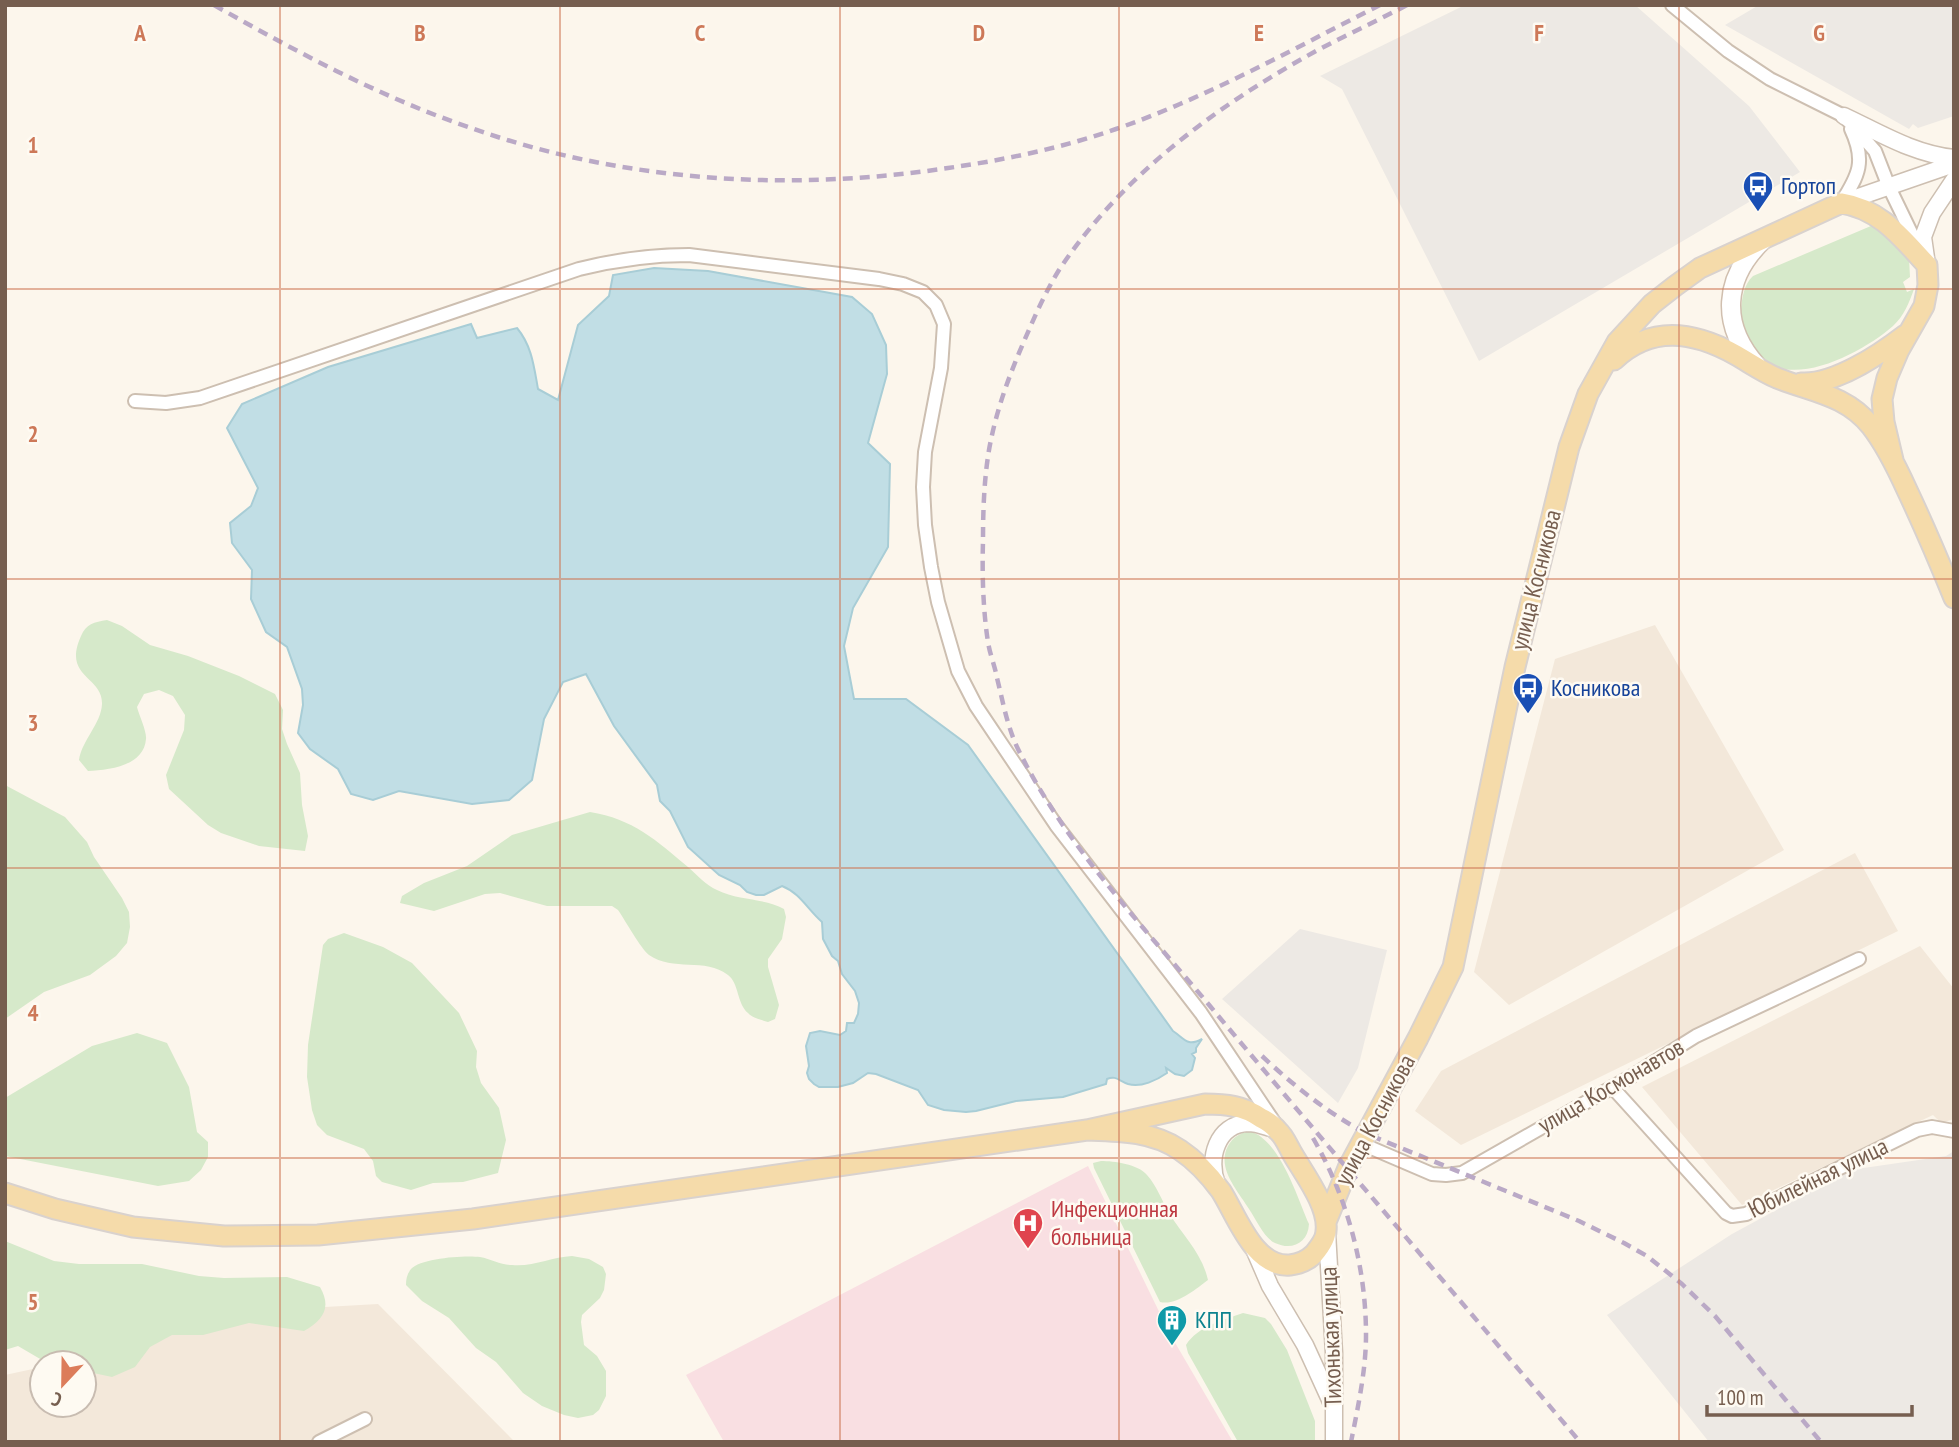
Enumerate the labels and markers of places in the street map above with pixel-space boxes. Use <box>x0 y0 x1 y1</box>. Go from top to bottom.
bus stop icon: Гортоп <box>1741 169 1775 213</box>
place label: Гортоп <box>1781 170 1836 201</box>
bus stop icon: Косникова <box>1511 671 1545 715</box>
place label: Косникова <box>1551 672 1640 703</box>
place label: Инфекционная больница <box>1051 1193 1178 1252</box>
hospital icon: Инфекционная больница <box>1011 1206 1045 1250</box>
building icon: КПП <box>1155 1303 1189 1347</box>
place label: КПП <box>1195 1304 1232 1335</box>

